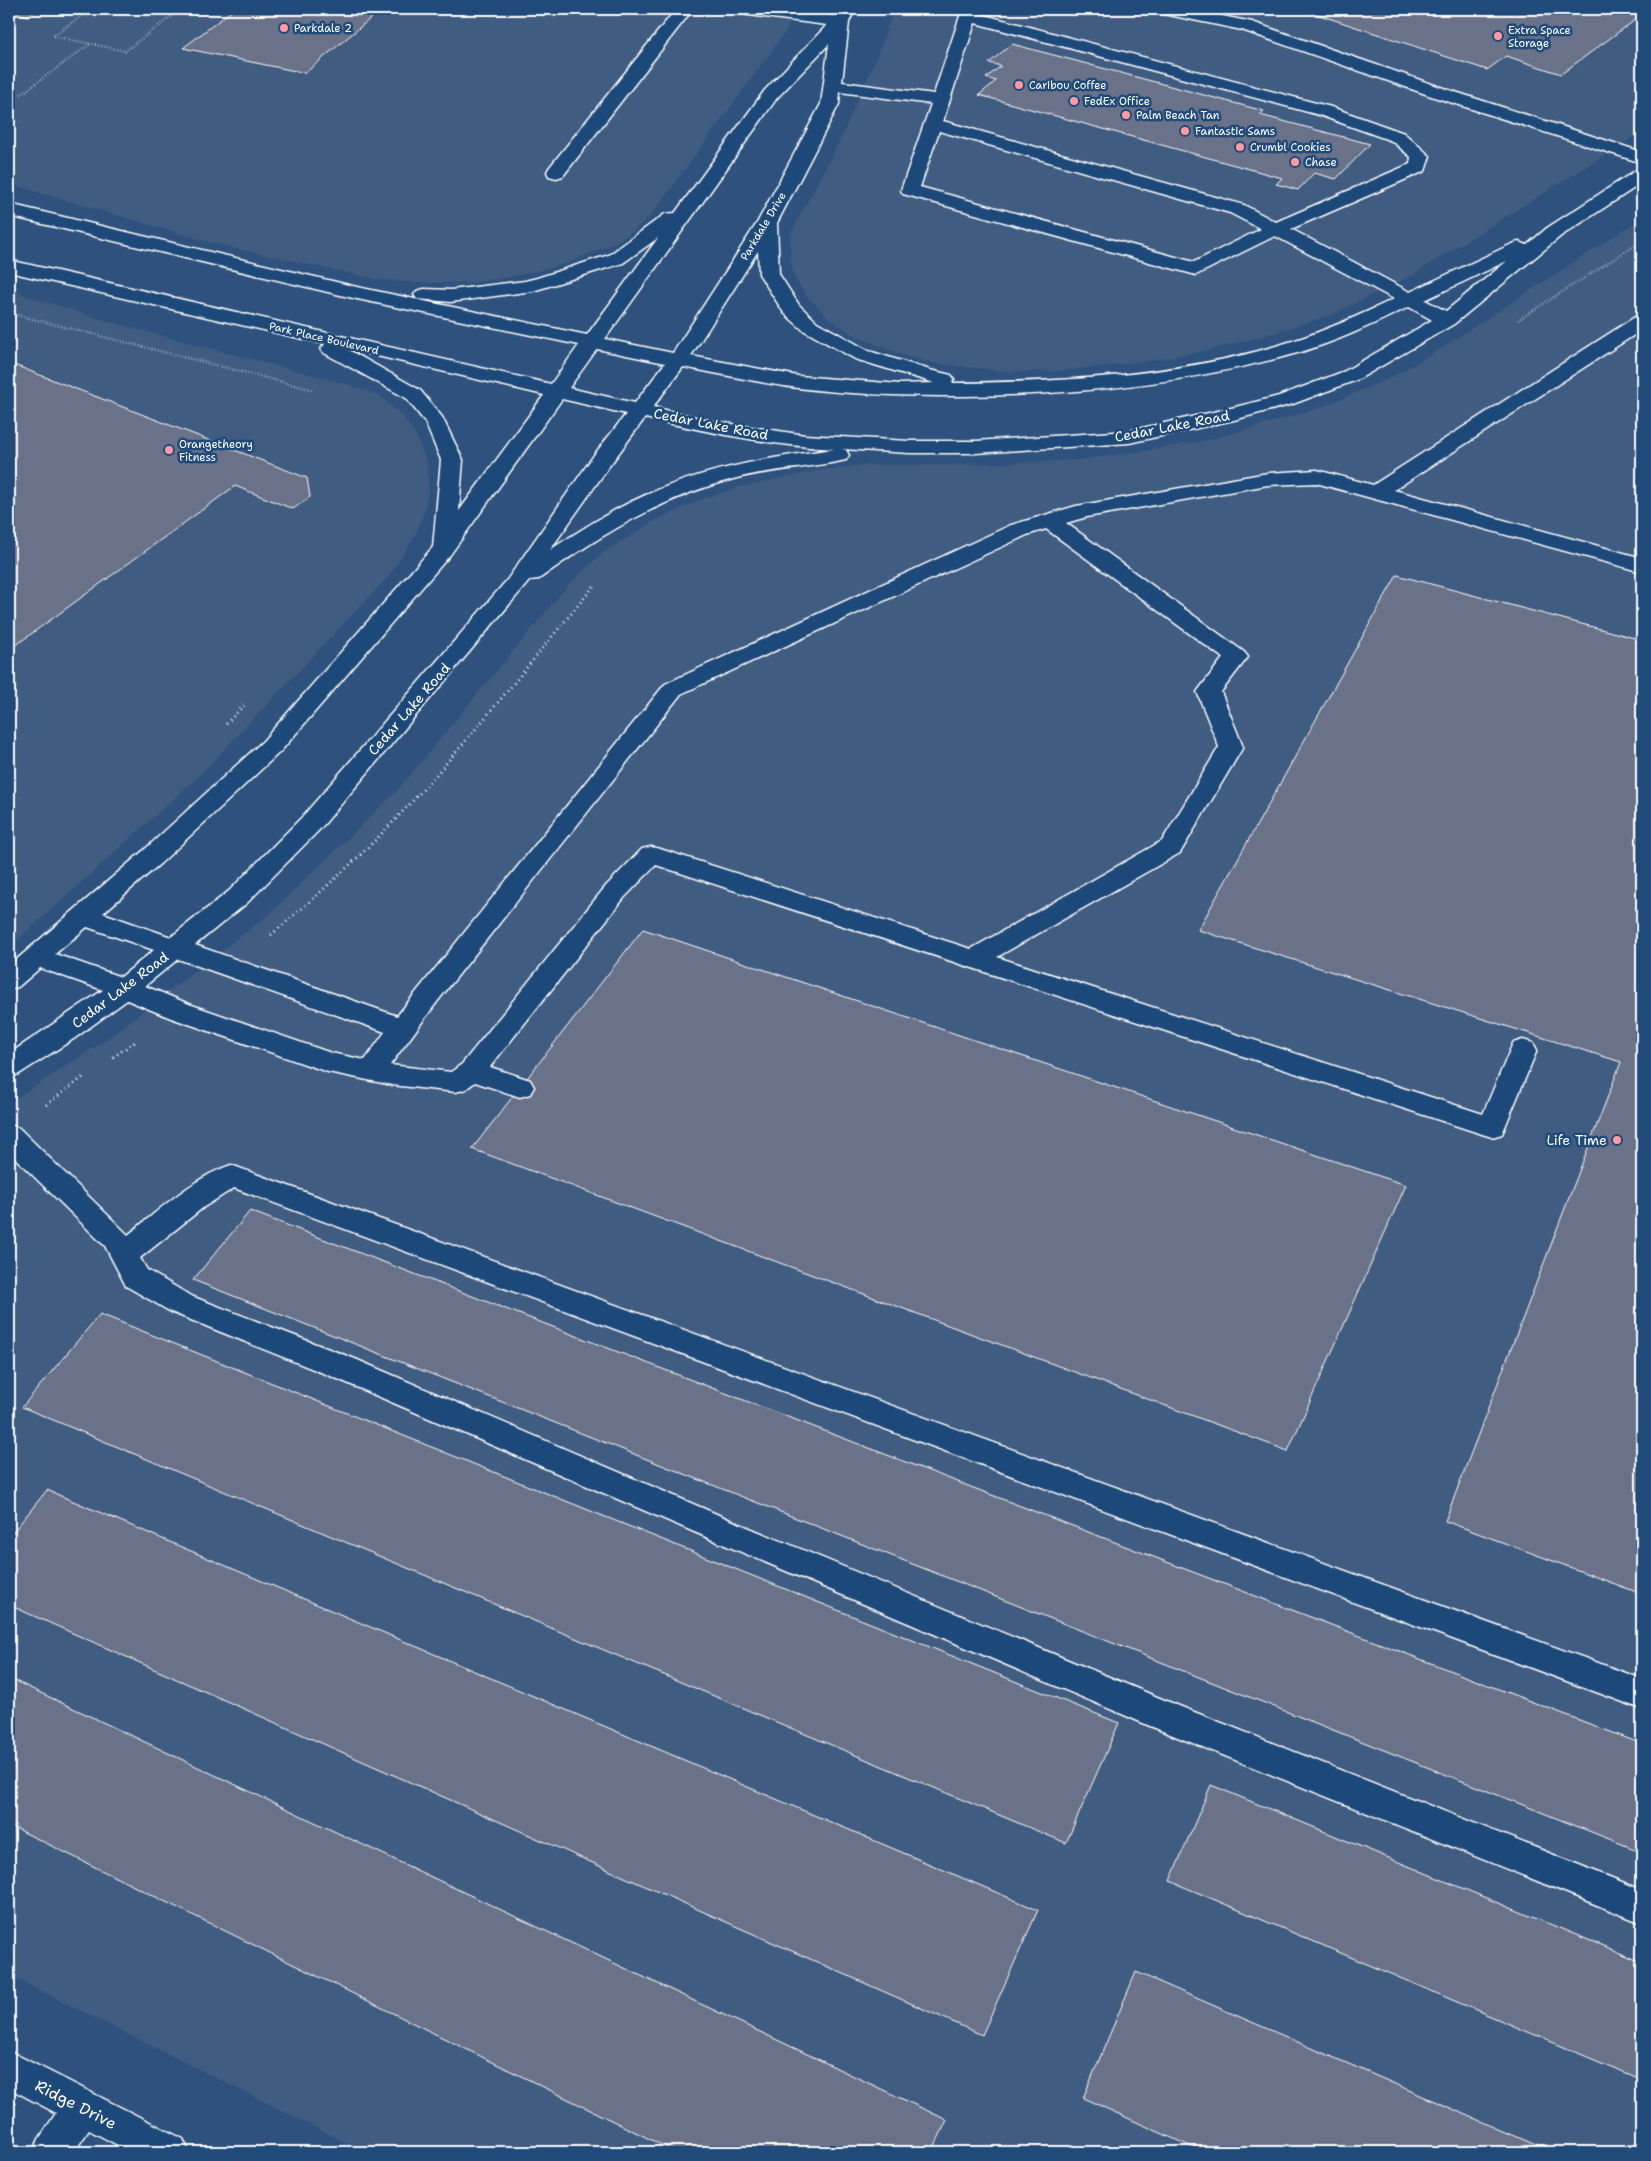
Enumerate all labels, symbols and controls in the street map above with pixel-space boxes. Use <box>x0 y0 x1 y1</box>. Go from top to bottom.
place label: Parkdale 2 <box>294 21 352 36</box>
marker: Parkdale 2 <box>278 22 290 34</box>
place label: Extra Space Storage <box>1508 23 1571 51</box>
marker: Extra Space Storage <box>1492 30 1504 42</box>
place label: Caribou Coffee <box>1029 78 1107 93</box>
marker: Caribou Coffee <box>1013 79 1025 91</box>
place label: FedEx Office <box>1084 94 1150 109</box>
marker: FedEx Office <box>1068 95 1080 107</box>
place label: Palm Beach Tan <box>1136 108 1220 123</box>
marker: Palm Beach Tan <box>1120 109 1132 121</box>
place label: Fantastic Sams <box>1195 124 1275 139</box>
marker: Fantastic Sams <box>1179 125 1191 137</box>
place label: Crumbl Cookies <box>1250 140 1331 155</box>
marker: Crumbl Cookies <box>1234 141 1246 153</box>
place label: Chase <box>1305 155 1337 170</box>
marker: Chase <box>1289 156 1301 168</box>
street label: Parkdale Drive <box>737 189 790 263</box>
street label: Park Place Boulevard <box>268 319 380 358</box>
street label: Cedar Lake Road <box>652 404 770 444</box>
street label: Cedar Lake Road <box>1113 406 1231 446</box>
place label: Orangetheory Fitness <box>179 437 253 465</box>
marker: Orangetheory Fitness <box>163 444 175 456</box>
street label: Cedar Lake Road <box>364 659 454 759</box>
street label: Cedar Lake Road <box>68 948 172 1032</box>
place label: Life Time <box>1547 1131 1607 1149</box>
marker: Life Time <box>1611 1134 1623 1146</box>
street label: Ridge Drive <box>31 2075 120 2134</box>

